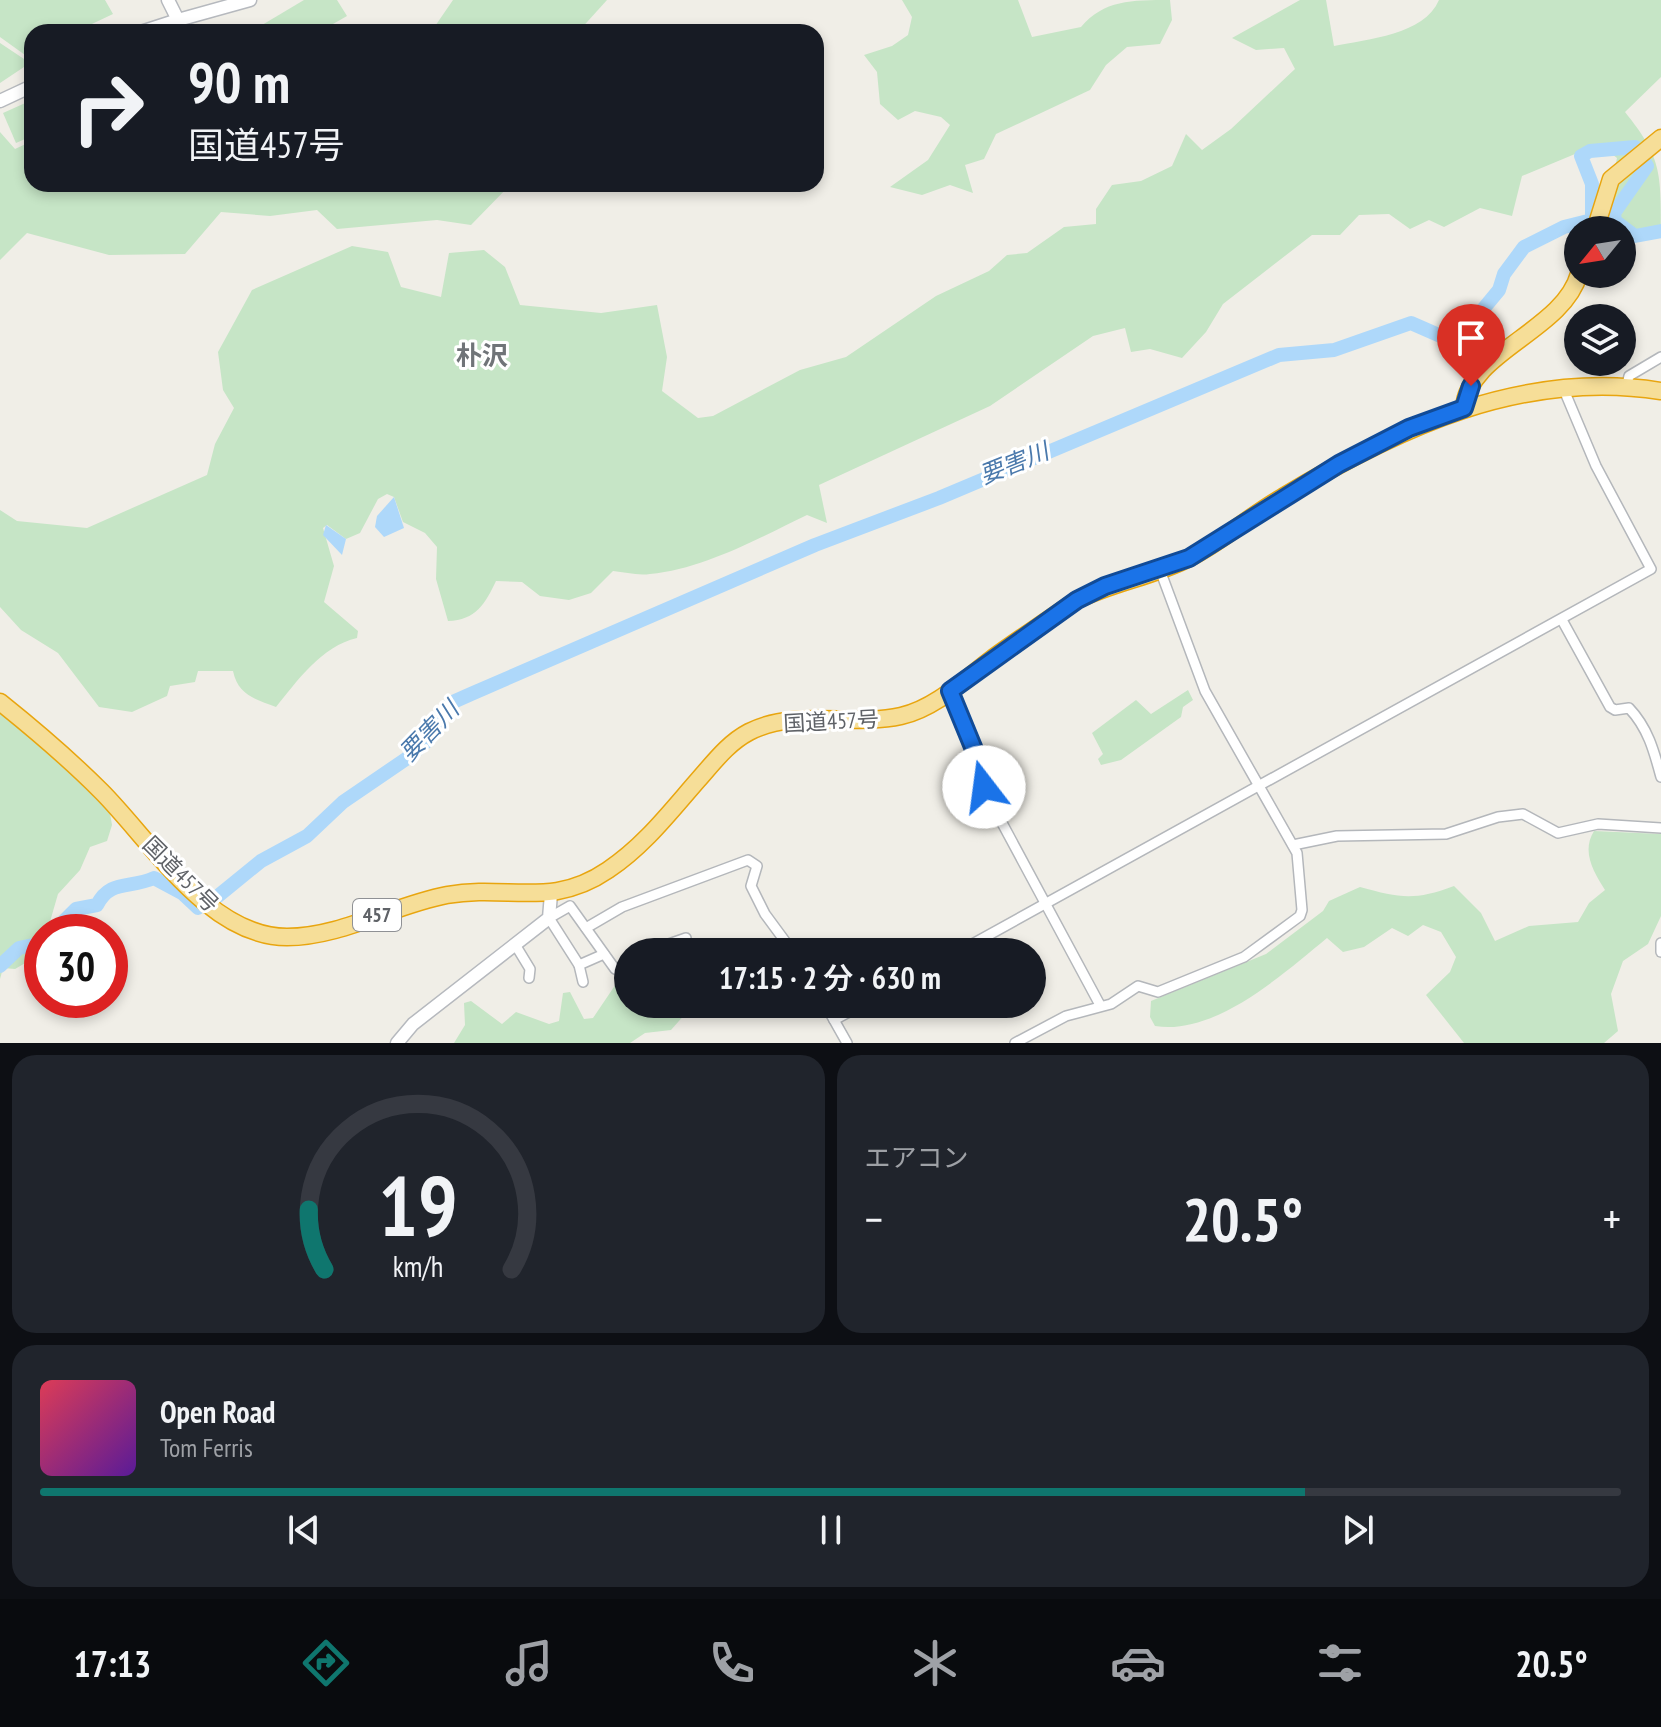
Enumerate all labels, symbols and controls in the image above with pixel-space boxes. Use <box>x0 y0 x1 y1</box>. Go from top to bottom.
text: 90 m <box>188 46 290 118</box>
icon: right <box>56 56 160 160</box>
text: 国道457号 <box>188 121 345 168</box>
north arrow <box>1564 216 1636 288</box>
map controls <box>1564 216 1636 376</box>
pin <box>1437 304 1505 386</box>
button: layers <box>1564 304 1636 376</box>
icon: arrive <box>1449 316 1493 360</box>
district label: 朴沢 <box>456 339 508 372</box>
water label: 要害川 <box>975 434 1056 491</box>
water label: 要害川 <box>393 692 467 768</box>
street label: 国道457号 <box>782 705 880 737</box>
position arrow <box>942 745 1026 829</box>
street label: 国道457号 <box>137 830 225 918</box>
road number: 457 <box>353 899 401 931</box>
speed limit sign: 30 <box>24 914 128 1018</box>
text: 17:15 · 2 分 · 630 m <box>719 958 941 997</box>
text: エアコン <box>865 1141 969 1174</box>
text: 19 <box>378 1151 458 1259</box>
text: 20.5° <box>1182 1180 1303 1258</box>
text: − <box>865 1190 883 1247</box>
text: + <box>1603 1190 1621 1247</box>
text: km/h <box>393 1248 444 1285</box>
text: Open Road <box>160 1392 275 1431</box>
text: Tom Ferris <box>160 1431 253 1464</box>
icon: previous <box>282 1508 326 1552</box>
icon: pause <box>809 1508 853 1552</box>
icon: next <box>1336 1508 1380 1552</box>
icon: directions <box>298 1635 354 1691</box>
icon: music <box>501 1635 557 1691</box>
icon: phone <box>704 1635 760 1691</box>
icon: climate <box>907 1635 963 1691</box>
icon: car <box>1110 1635 1166 1691</box>
icon: filters <box>1312 1635 1368 1691</box>
text: 17:13 <box>73 1640 151 1687</box>
text: 20.5° <box>1515 1640 1588 1687</box>

